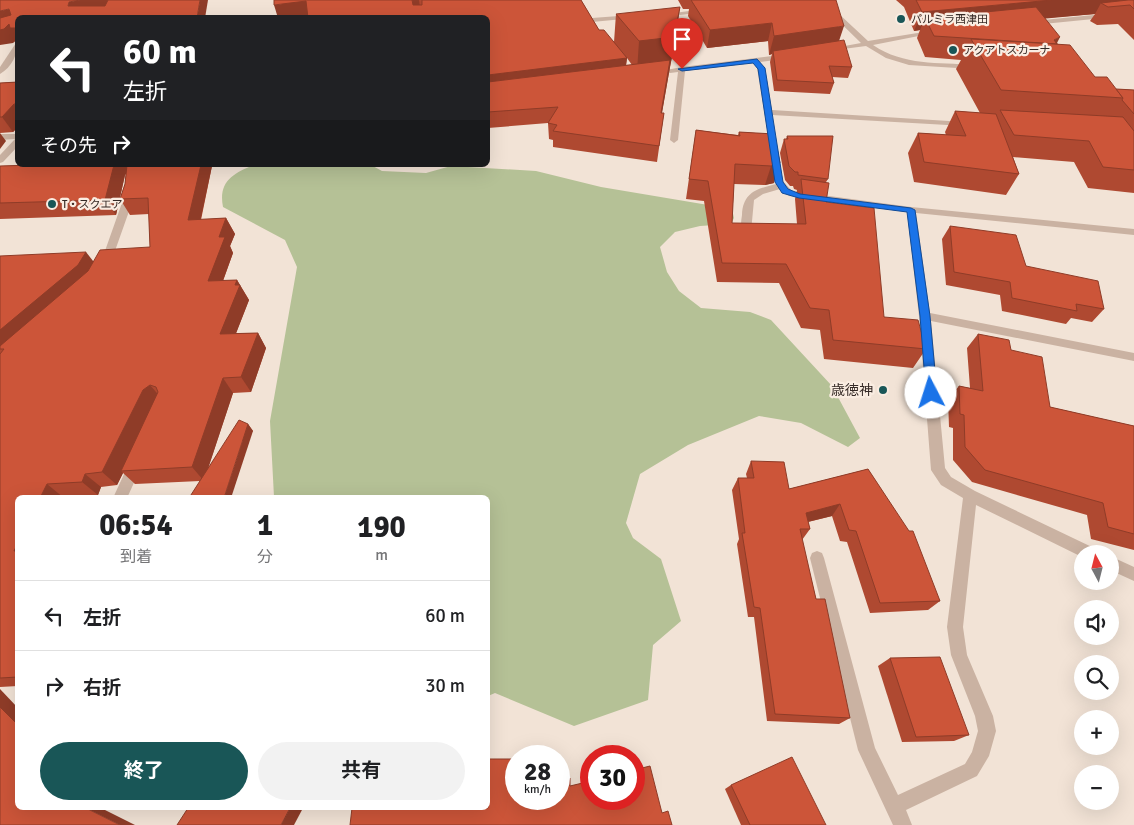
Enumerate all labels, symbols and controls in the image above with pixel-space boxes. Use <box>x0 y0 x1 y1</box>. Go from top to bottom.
marker: パルミラ西津田 <box>895 13 907 25</box>
place label: パルミラ西津田 <box>911 13 988 26</box>
pin <box>661 18 703 69</box>
icon: arrive <box>668 25 696 53</box>
text: 60 m <box>123 30 197 73</box>
icon: left <box>40 35 105 100</box>
marker: アクアトスカーナ <box>947 44 959 56</box>
place label: アクアトスカーナ <box>963 44 1050 57</box>
text: 左折 <box>123 78 167 105</box>
icon: right <box>107 130 135 158</box>
text: その先 <box>40 134 97 158</box>
marker: T・スクエア <box>46 198 58 210</box>
place label: T・スクエア <box>62 198 122 211</box>
position arrow <box>904 366 956 418</box>
place label: 歳徳神 <box>831 382 873 399</box>
marker: 歳徳神 <box>877 384 889 396</box>
text: 06:54 <box>99 507 173 544</box>
text: 1 <box>257 507 273 544</box>
text: 190 <box>357 509 406 546</box>
text: m <box>375 545 388 565</box>
north arrow <box>1074 545 1119 590</box>
map controls <box>1074 545 1119 810</box>
text: 到着 <box>120 547 152 567</box>
text: 分 <box>257 547 273 567</box>
button: sound <box>1074 600 1119 645</box>
icon: left <box>40 602 68 630</box>
text: 60 m <box>425 604 465 628</box>
text: 左折 <box>83 606 121 630</box>
button: search <box>1074 655 1119 700</box>
icon: right <box>40 672 68 700</box>
text: 30 m <box>425 674 465 698</box>
text: 右折 <box>83 676 121 700</box>
button: + <box>1074 710 1119 755</box>
button: 終了 <box>40 742 248 800</box>
button: 共有 <box>258 742 465 800</box>
speed limit sign: 30 <box>580 745 645 810</box>
text: 28 <box>524 756 551 787</box>
button: − <box>1074 765 1119 810</box>
text: km/h <box>524 782 551 797</box>

